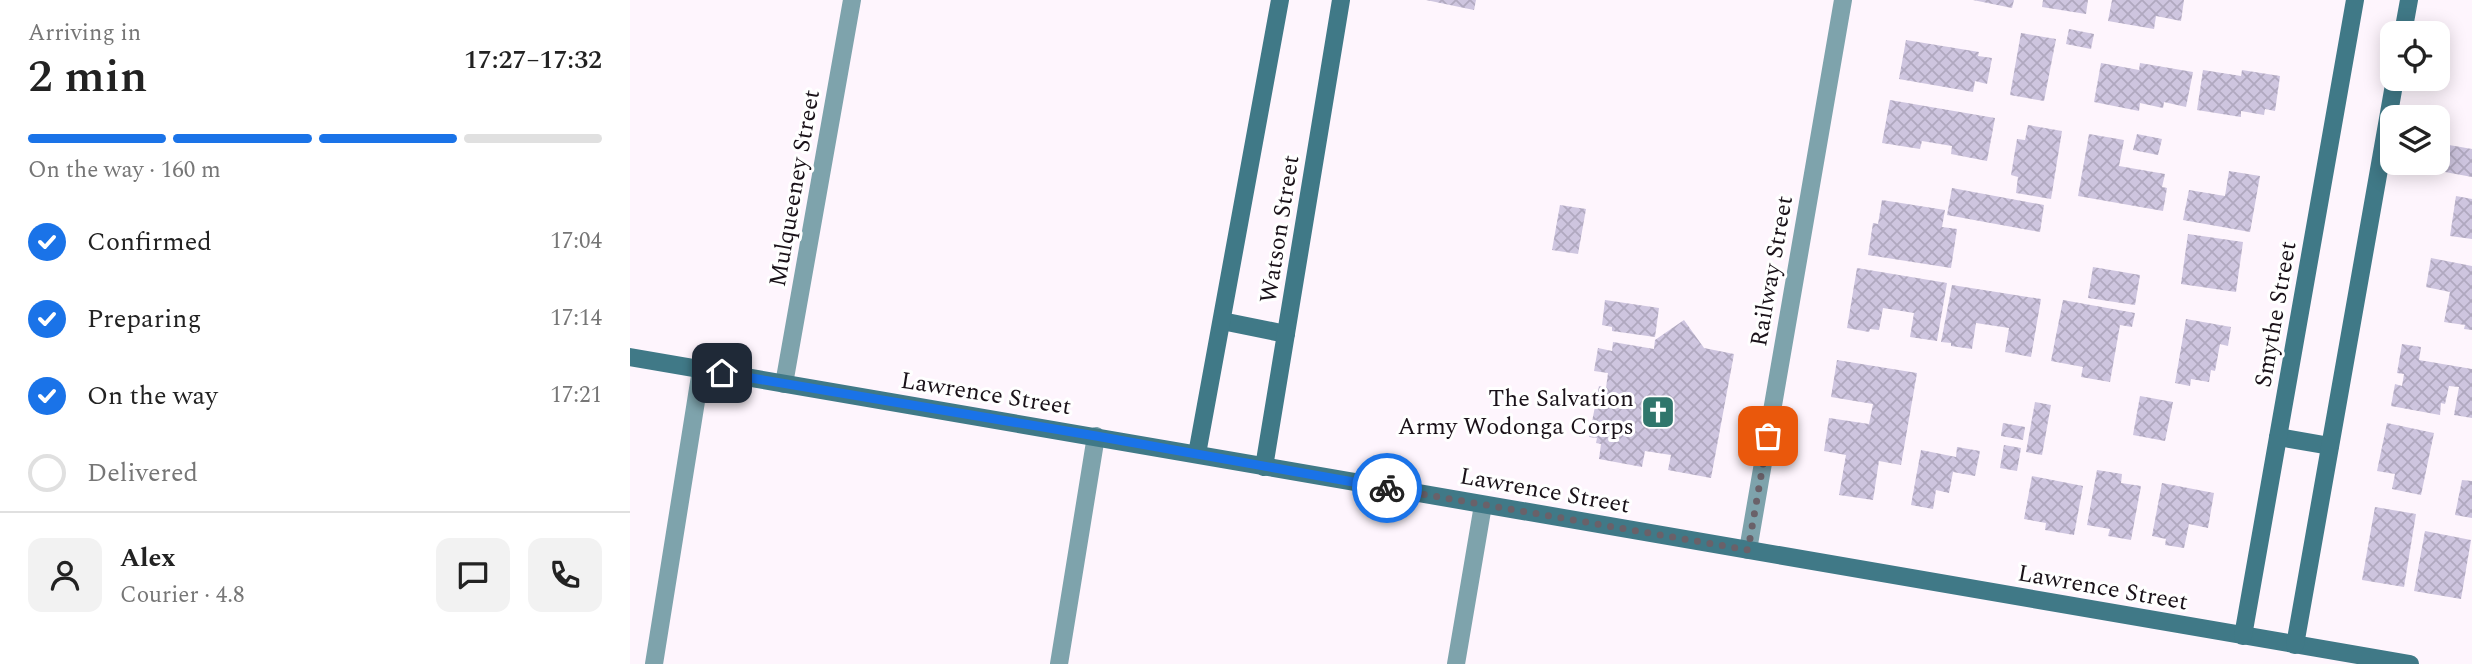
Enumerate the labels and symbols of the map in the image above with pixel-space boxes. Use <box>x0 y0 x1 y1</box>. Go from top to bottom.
street label: Mulqueeney Street <box>760 87 830 290</box>
street label: Watson Street <box>1251 152 1309 306</box>
street label: Railway Street <box>1741 193 1803 349</box>
street label: Smythe Street <box>2245 238 2307 390</box>
pin <box>692 343 752 403</box>
street label: Lawrence Street <box>898 363 1074 425</box>
place label: The Salvation Army Wodonga Corps <box>1398 381 1634 445</box>
church icon: The Salvation Army Wodonga Corps <box>1639 393 1677 431</box>
pin <box>1738 406 1798 466</box>
courier <box>1352 453 1422 523</box>
street label: Lawrence Street <box>1457 458 1633 524</box>
street label: Lawrence Street <box>2015 555 2191 621</box>

